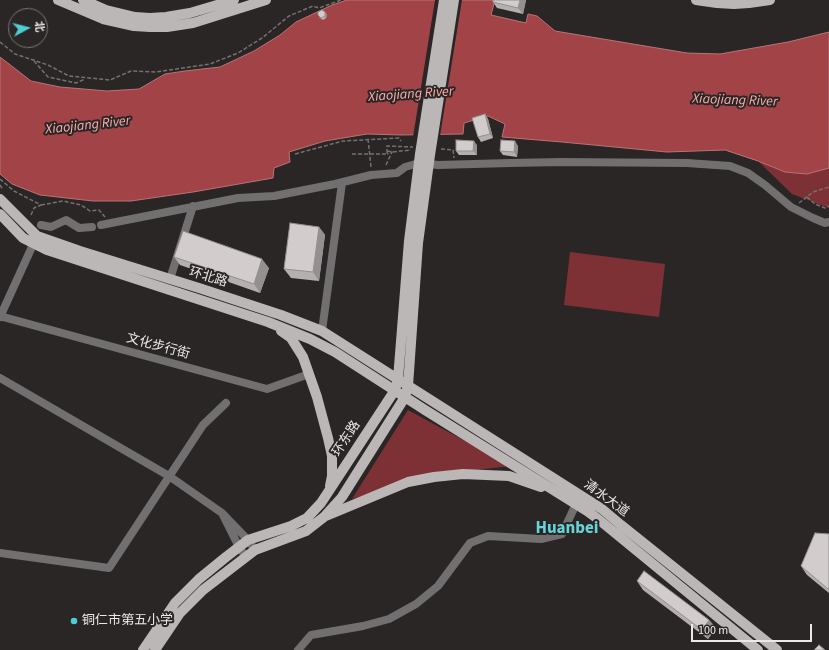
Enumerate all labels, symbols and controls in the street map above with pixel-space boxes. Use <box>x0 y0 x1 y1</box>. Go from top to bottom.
north arrow <box>8 8 48 48</box>
text: 北 <box>31 20 48 33</box>
water label: Xiaojiang River <box>368 84 454 106</box>
water label: Xiaojiang River <box>692 91 778 111</box>
water label: Xiaojiang River <box>45 113 131 139</box>
street label: 环北路 <box>187 265 229 291</box>
street label: 文化步行街 <box>125 331 191 363</box>
street label: 环东路 <box>330 418 364 460</box>
street label: 清水大道 <box>580 477 632 521</box>
district label: Huanbei <box>535 519 599 539</box>
place label: 铜仁市第五小学 <box>82 613 173 629</box>
marker: 铜仁市第五小学 <box>69 616 79 626</box>
scale bar <box>693 616 814 642</box>
text: 100 m <box>698 622 728 639</box>

